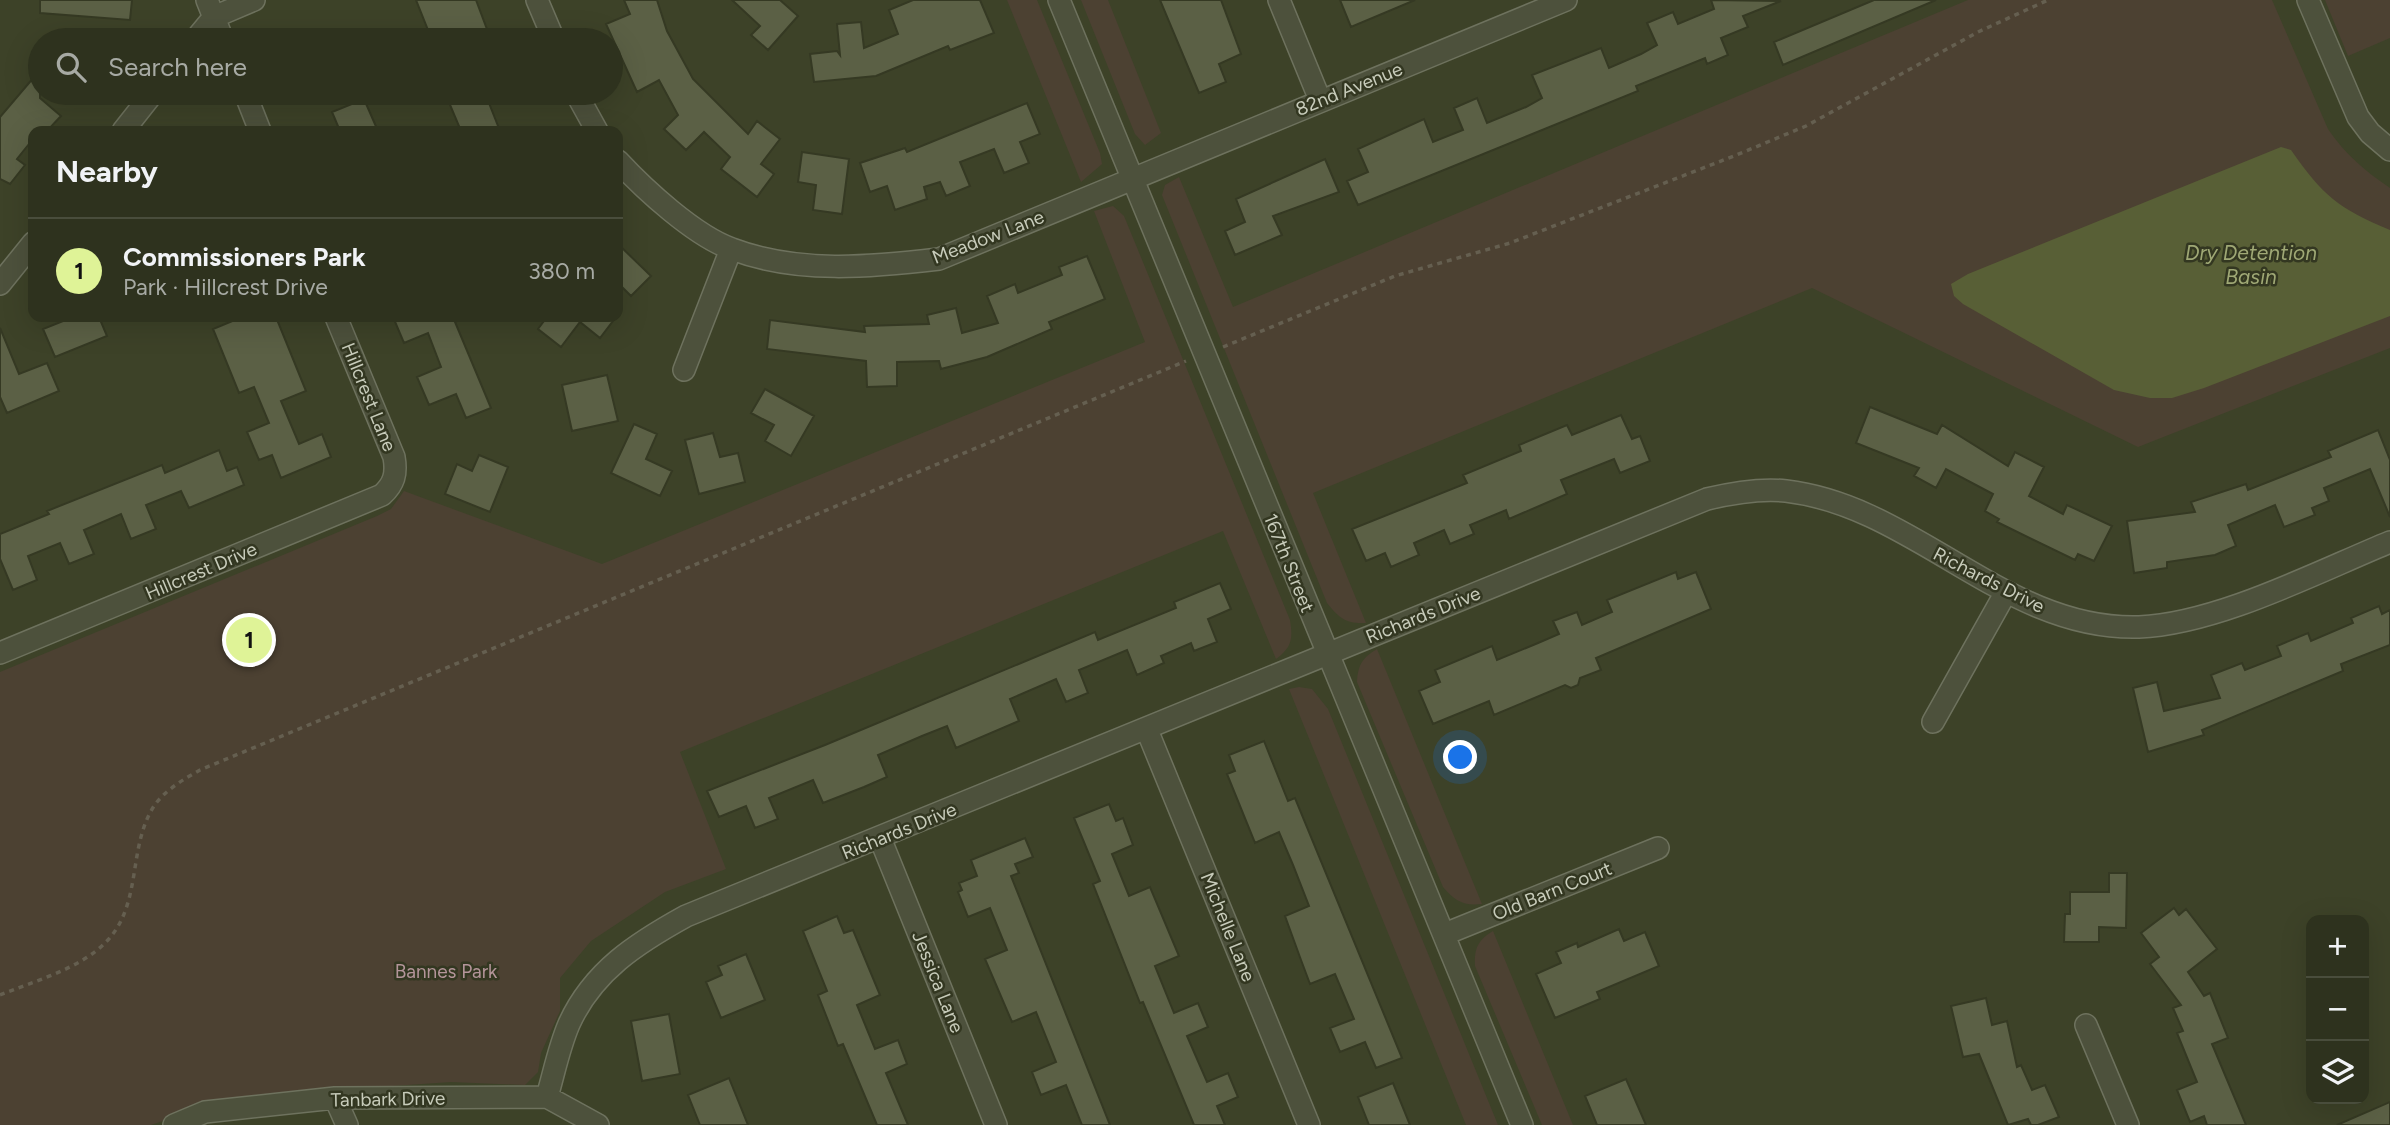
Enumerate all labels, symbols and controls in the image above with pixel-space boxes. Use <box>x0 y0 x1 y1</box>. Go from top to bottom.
search box <box>28 28 623 105</box>
icon: search <box>52 48 90 86</box>
text: Search here <box>108 51 247 83</box>
street label: 82nd Avenue <box>1292 57 1406 121</box>
text: Nearby <box>56 153 158 190</box>
street label: Meadow Lane <box>929 205 1047 269</box>
water label: Dry Detention Basin <box>2185 240 2317 289</box>
text: Commissioners Park <box>123 241 366 273</box>
text: 1 <box>74 257 84 285</box>
text: 380 m <box>528 257 595 285</box>
text: Park · Hillcrest Drive <box>123 273 328 301</box>
street label: Hillcrest Lane <box>337 339 401 455</box>
street label: 167th Street <box>1259 510 1319 616</box>
street label: Hillcrest Drive <box>142 537 260 605</box>
street label: Richards Drive <box>1929 542 2049 618</box>
street label: Richards Drive <box>1362 582 1484 648</box>
pin: 1 <box>226 614 272 666</box>
your location <box>1443 740 1477 774</box>
street label: Richards Drive <box>838 798 960 864</box>
street label: Old Barn Court <box>1489 857 1615 925</box>
street label: Michelle Lane <box>1196 869 1260 985</box>
map controls <box>2306 915 2369 1104</box>
button: + <box>2306 915 2369 978</box>
street label: Jessica Lane <box>907 928 969 1036</box>
park label: Bannes Park <box>395 960 498 983</box>
button: − <box>2306 978 2369 1041</box>
button: layers <box>2306 1041 2369 1104</box>
street label: Tanbark Drive <box>330 1087 446 1111</box>

